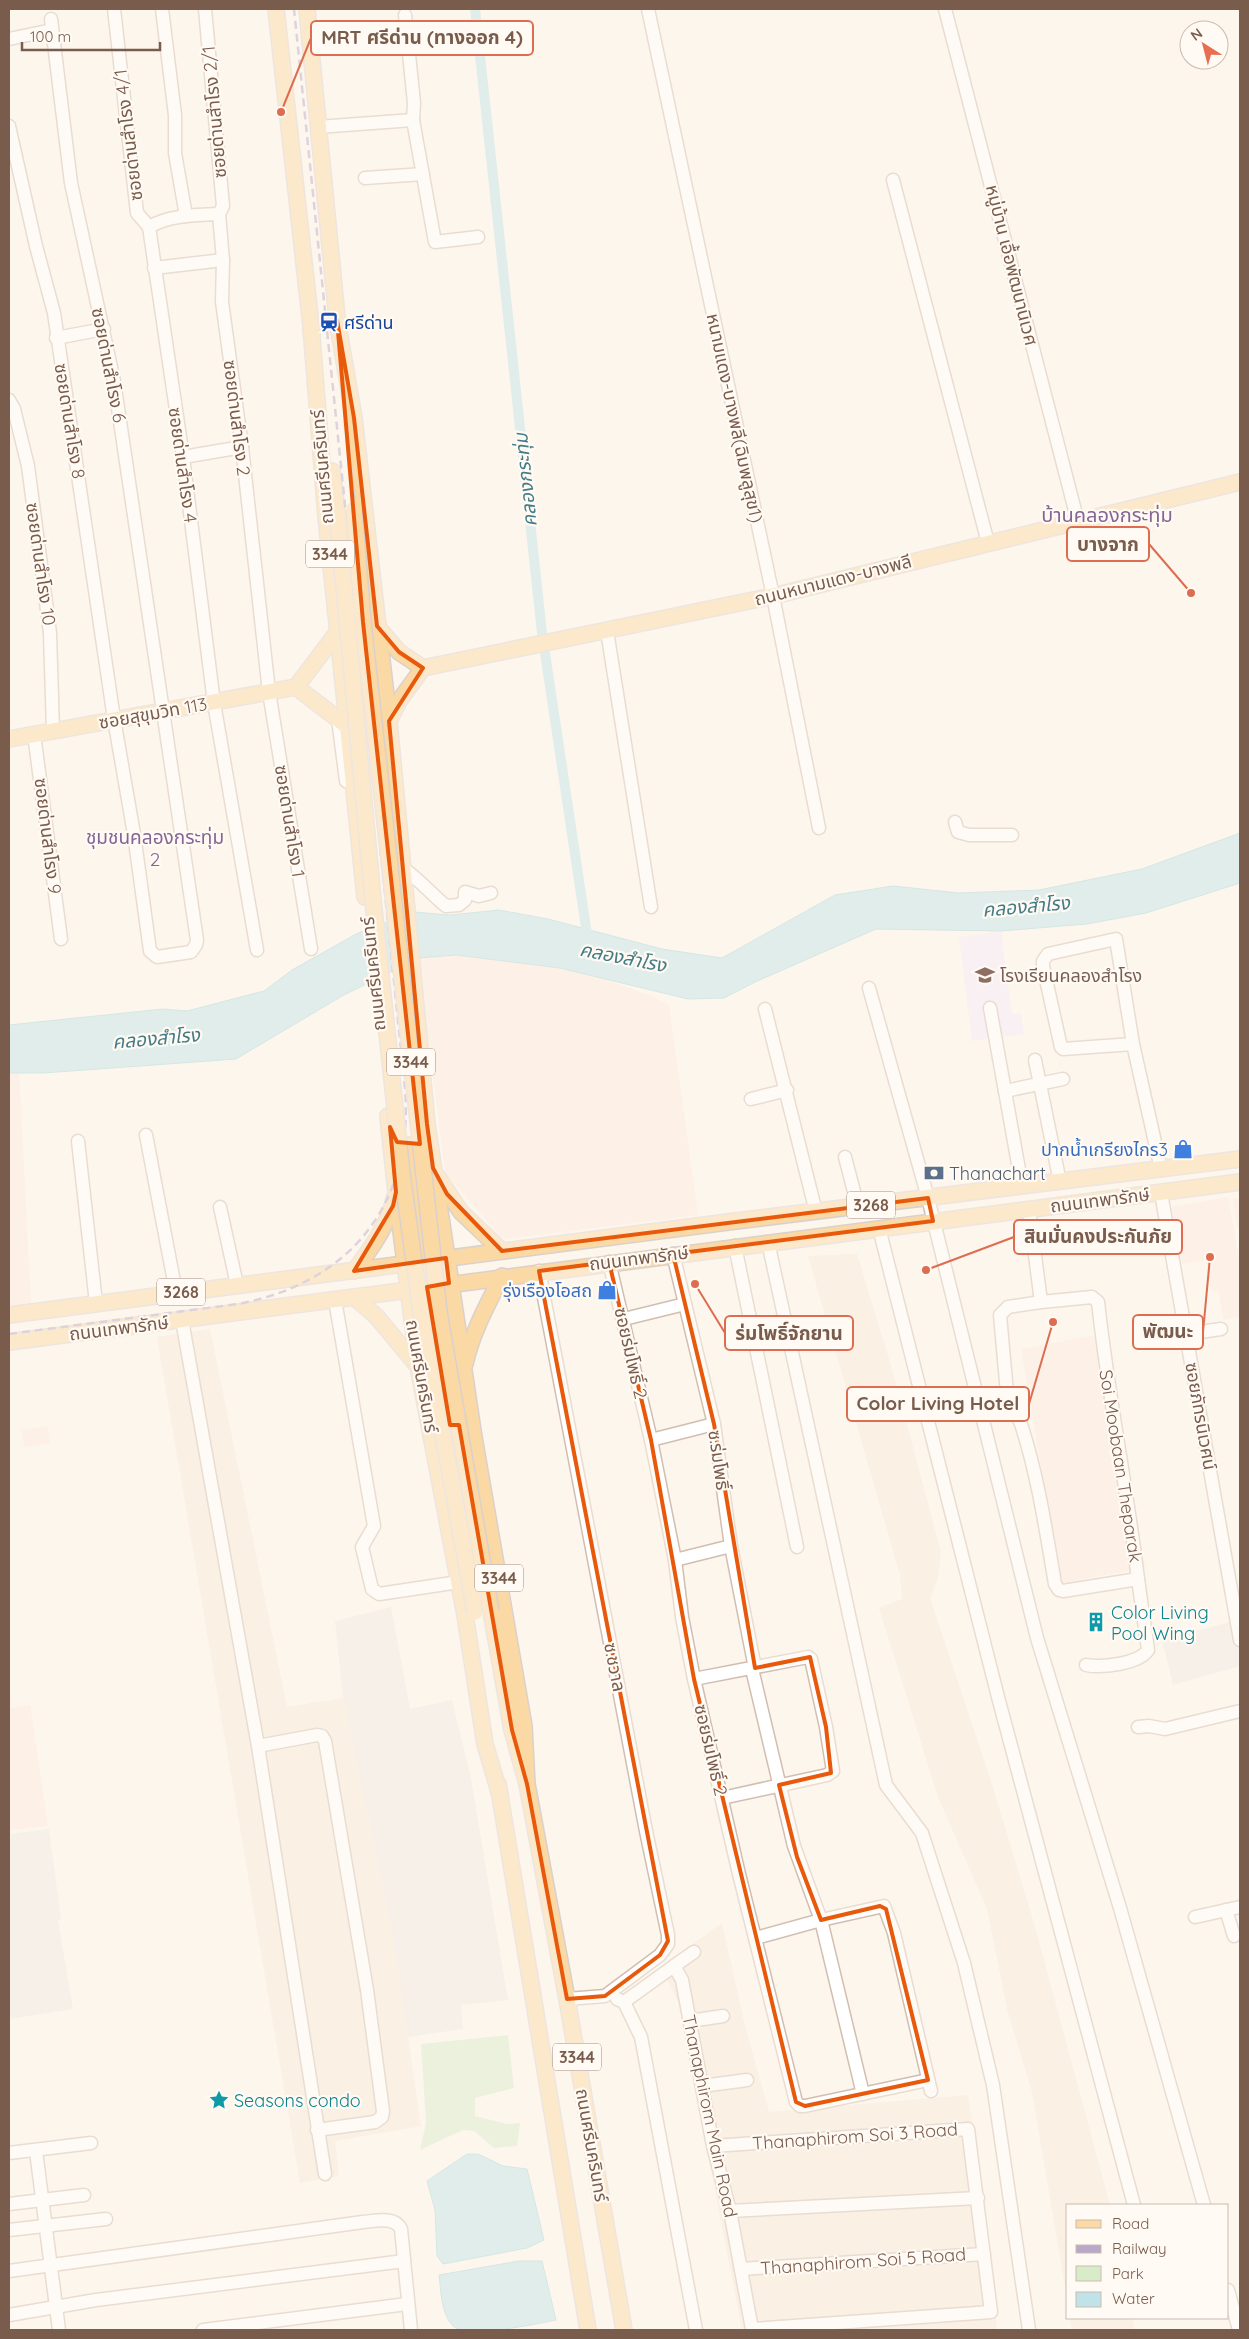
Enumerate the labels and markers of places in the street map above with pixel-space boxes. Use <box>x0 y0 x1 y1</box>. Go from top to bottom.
callout: MRT ศรีด่าน (ทางออก 4) <box>311 21 533 55</box>
station icon: ศรีด่าน <box>318 311 340 333</box>
place label: ศรีด่าน <box>344 311 394 334</box>
callout: บางจาก <box>1067 527 1149 561</box>
school or university icon: โรงเรียนคลองสำโรง <box>974 964 996 986</box>
place label: โรงเรียนคลองสำโรง <box>1000 964 1142 987</box>
place label: ปากน้ำเกรียงไกร3 <box>1041 1137 1168 1161</box>
shop icon: ปากน้ำเกรียงไกร3 <box>1172 1138 1194 1160</box>
bank icon: Thanachart <box>923 1162 945 1184</box>
place label: Thanachart <box>949 1162 1046 1185</box>
callout: สินมั่นคงประกันภัย <box>1014 1220 1182 1254</box>
place label: รุ่งเรืองโอสถ <box>503 1279 592 1302</box>
shop icon: รุ่งเรืองโอสถ <box>596 1279 618 1301</box>
callout: พัฒนะ <box>1133 1315 1203 1349</box>
callout: ร่มโพธิ์จักยาน <box>725 1316 853 1350</box>
callout: Color Living Hotel <box>847 1387 1029 1421</box>
place label: Color Living Pool Wing <box>1111 1601 1209 1645</box>
building icon: Color Living Pool Wing <box>1085 1611 1107 1633</box>
place icon: Seasons condo <box>208 2089 230 2111</box>
place label: Seasons condo <box>234 2089 361 2112</box>

